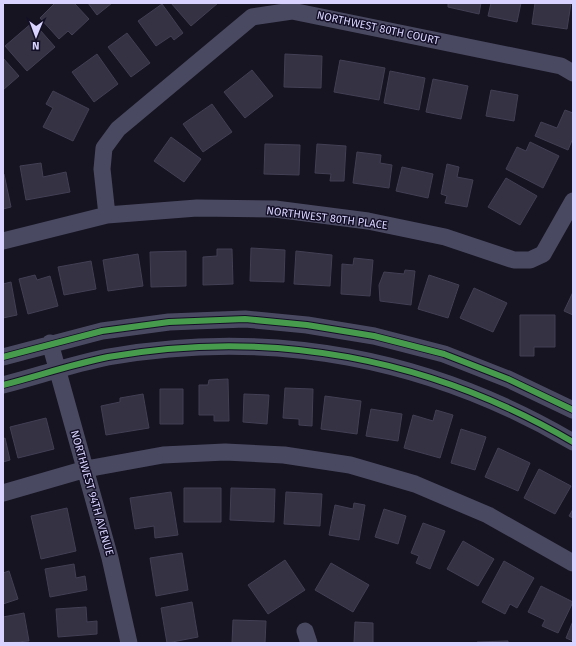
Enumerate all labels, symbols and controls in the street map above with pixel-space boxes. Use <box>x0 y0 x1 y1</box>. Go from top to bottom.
street label: NORTHWEST 80TH COURT <box>316 9 441 47</box>
north arrow <box>16 16 56 56</box>
text: N <box>32 39 40 52</box>
street label: NORTHWEST 80TH PLACE <box>266 204 388 232</box>
street label: NORTHWEST 94TH AVENUE <box>68 429 116 557</box>

